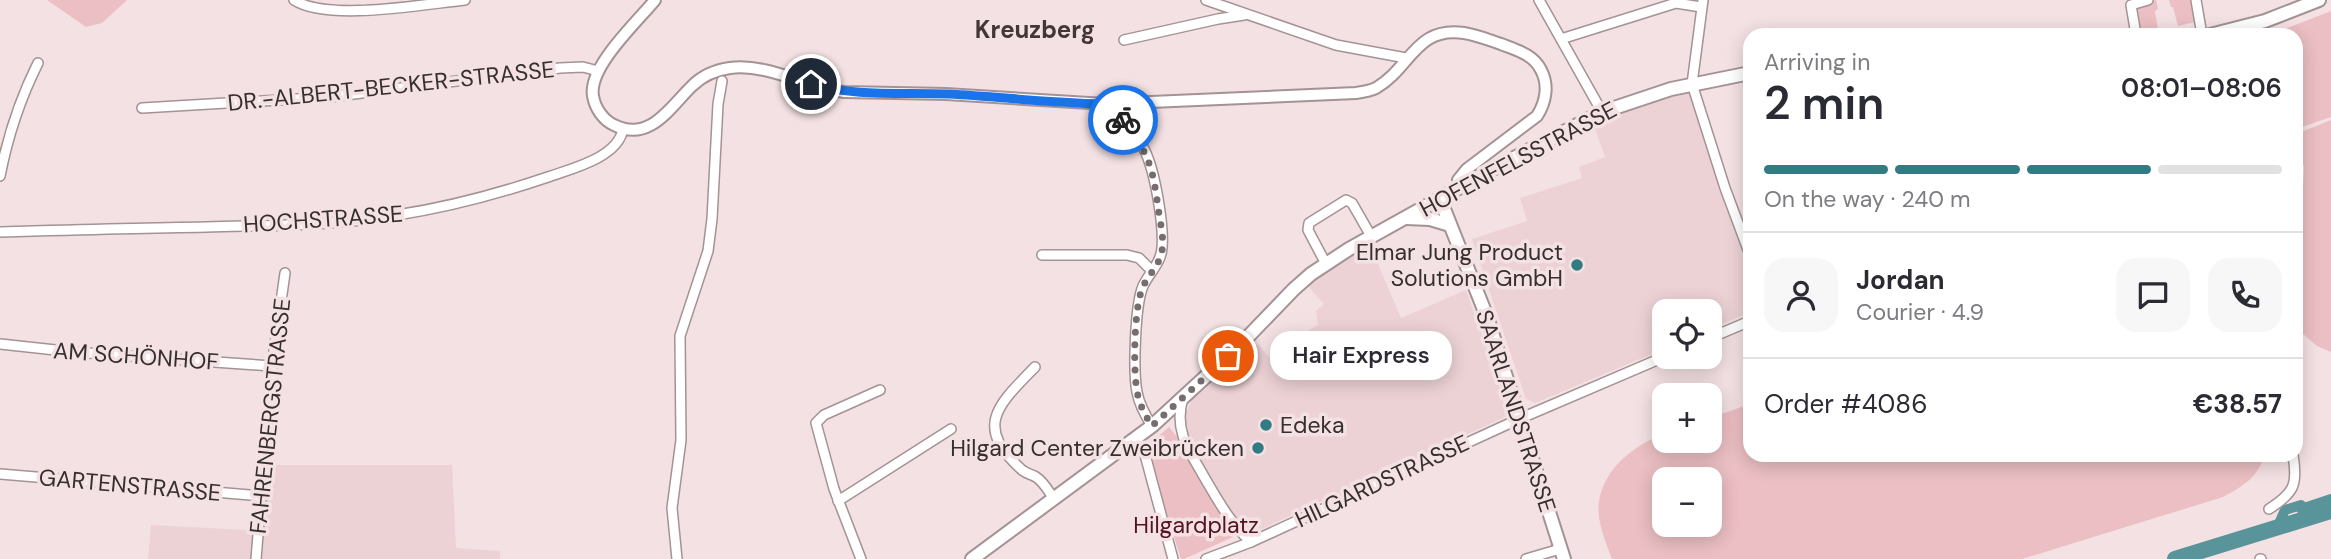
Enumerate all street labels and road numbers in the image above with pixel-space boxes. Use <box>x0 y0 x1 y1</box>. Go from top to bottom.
street label: DR.-ALBERT-BECKER-STRASSE <box>226 54 556 118</box>
street label: HOFENFELSSTRASSE <box>1414 94 1622 224</box>
street label: HOCHSTRASSE <box>242 198 404 240</box>
street label: FAHRENBERGSTRASSE <box>243 297 297 535</box>
street label: SAARLANDSTRASSE <box>1469 306 1563 516</box>
street label: AM SCHÖNHOF <box>52 335 220 377</box>
street label: HILGARDSTRASSE <box>1290 428 1474 534</box>
street label: GARTENSTRASSE <box>38 462 222 508</box>

